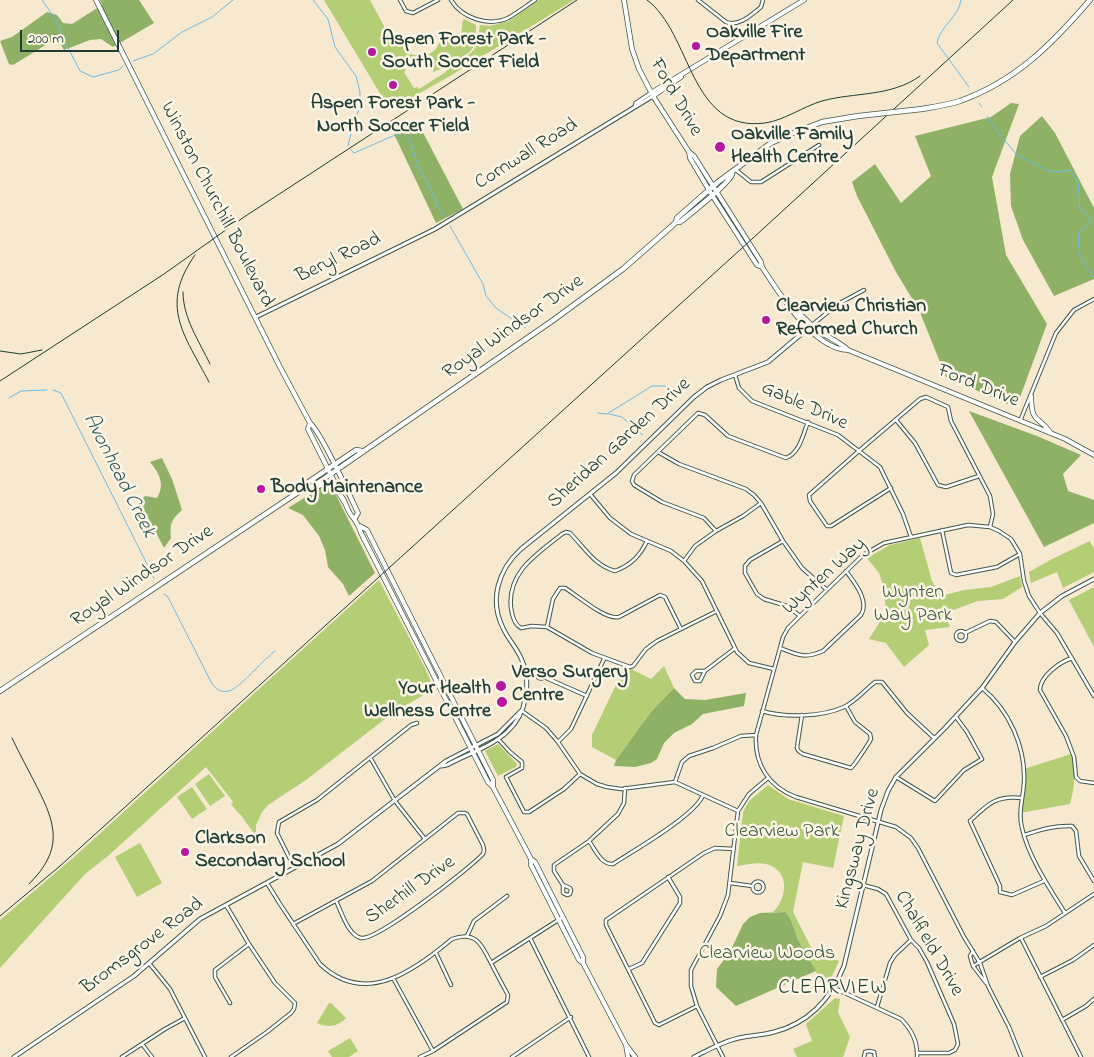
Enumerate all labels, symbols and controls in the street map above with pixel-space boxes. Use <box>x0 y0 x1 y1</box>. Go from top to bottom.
scale bar <box>22 20 121 52</box>
place label: Oakville Fire Department <box>706 22 805 69</box>
text: 200 m <box>28 28 64 50</box>
place label: Aspen Forest Park - South Soccer Field <box>382 29 546 76</box>
marker: Oakville Fire Department <box>690 40 702 52</box>
marker: Aspen Forest Park - South Soccer Field <box>366 46 378 58</box>
street label: Ford Drive <box>643 55 707 141</box>
marker: Aspen Forest Park - North Soccer Field <box>387 79 399 91</box>
place label: Aspen Forest Park - North Soccer Field <box>311 93 475 140</box>
street label: Winston Churchill Boulevard <box>154 98 278 312</box>
street label: Cornwall Road <box>471 114 583 196</box>
place label: Oakville Family Health Centre <box>731 124 853 171</box>
marker: Oakville Family Health Centre <box>713 140 727 154</box>
street label: Beryl Road <box>293 228 385 290</box>
street label: Royal Windsor Drive <box>439 270 589 386</box>
place label: Clearview Christian Reformed Church <box>776 296 926 343</box>
marker: Clearview Christian Reformed Church <box>760 314 772 326</box>
street label: Ford Drive <box>934 360 1022 414</box>
street label: Sheridan Garden Drive <box>543 373 697 515</box>
street label: Gable Drive <box>757 377 851 437</box>
water label: Avonhead Creek <box>76 410 160 542</box>
place label: Body Maintenance <box>271 477 423 501</box>
marker: Body Maintenance <box>255 483 267 495</box>
street label: Royal Windsor Drive <box>67 521 219 633</box>
street label: Wynten Way <box>778 533 872 621</box>
park label: Wynten Way Park <box>874 582 952 629</box>
place label: Verso Surgery Centre <box>512 662 628 709</box>
place label: Your Health Wellness Centre <box>364 678 491 725</box>
marker: Verso Surgery Centre <box>494 679 508 693</box>
marker: Your Health Wellness Centre <box>495 695 509 709</box>
street label: Kingsway Drive <box>831 786 887 912</box>
park label: Clearview Park <box>725 821 839 845</box>
place label: Clarkson Secondary School <box>195 828 345 875</box>
marker: Clarkson Secondary School <box>179 846 191 858</box>
street label: Sherhill Drive <box>361 851 461 931</box>
street label: Chalfield Drive <box>888 887 968 1001</box>
street label: Bromsgrove Road <box>77 893 209 1001</box>
park label: Clearview Woods <box>699 943 835 967</box>
district label: CLEARVIEW <box>777 977 889 1003</box>

